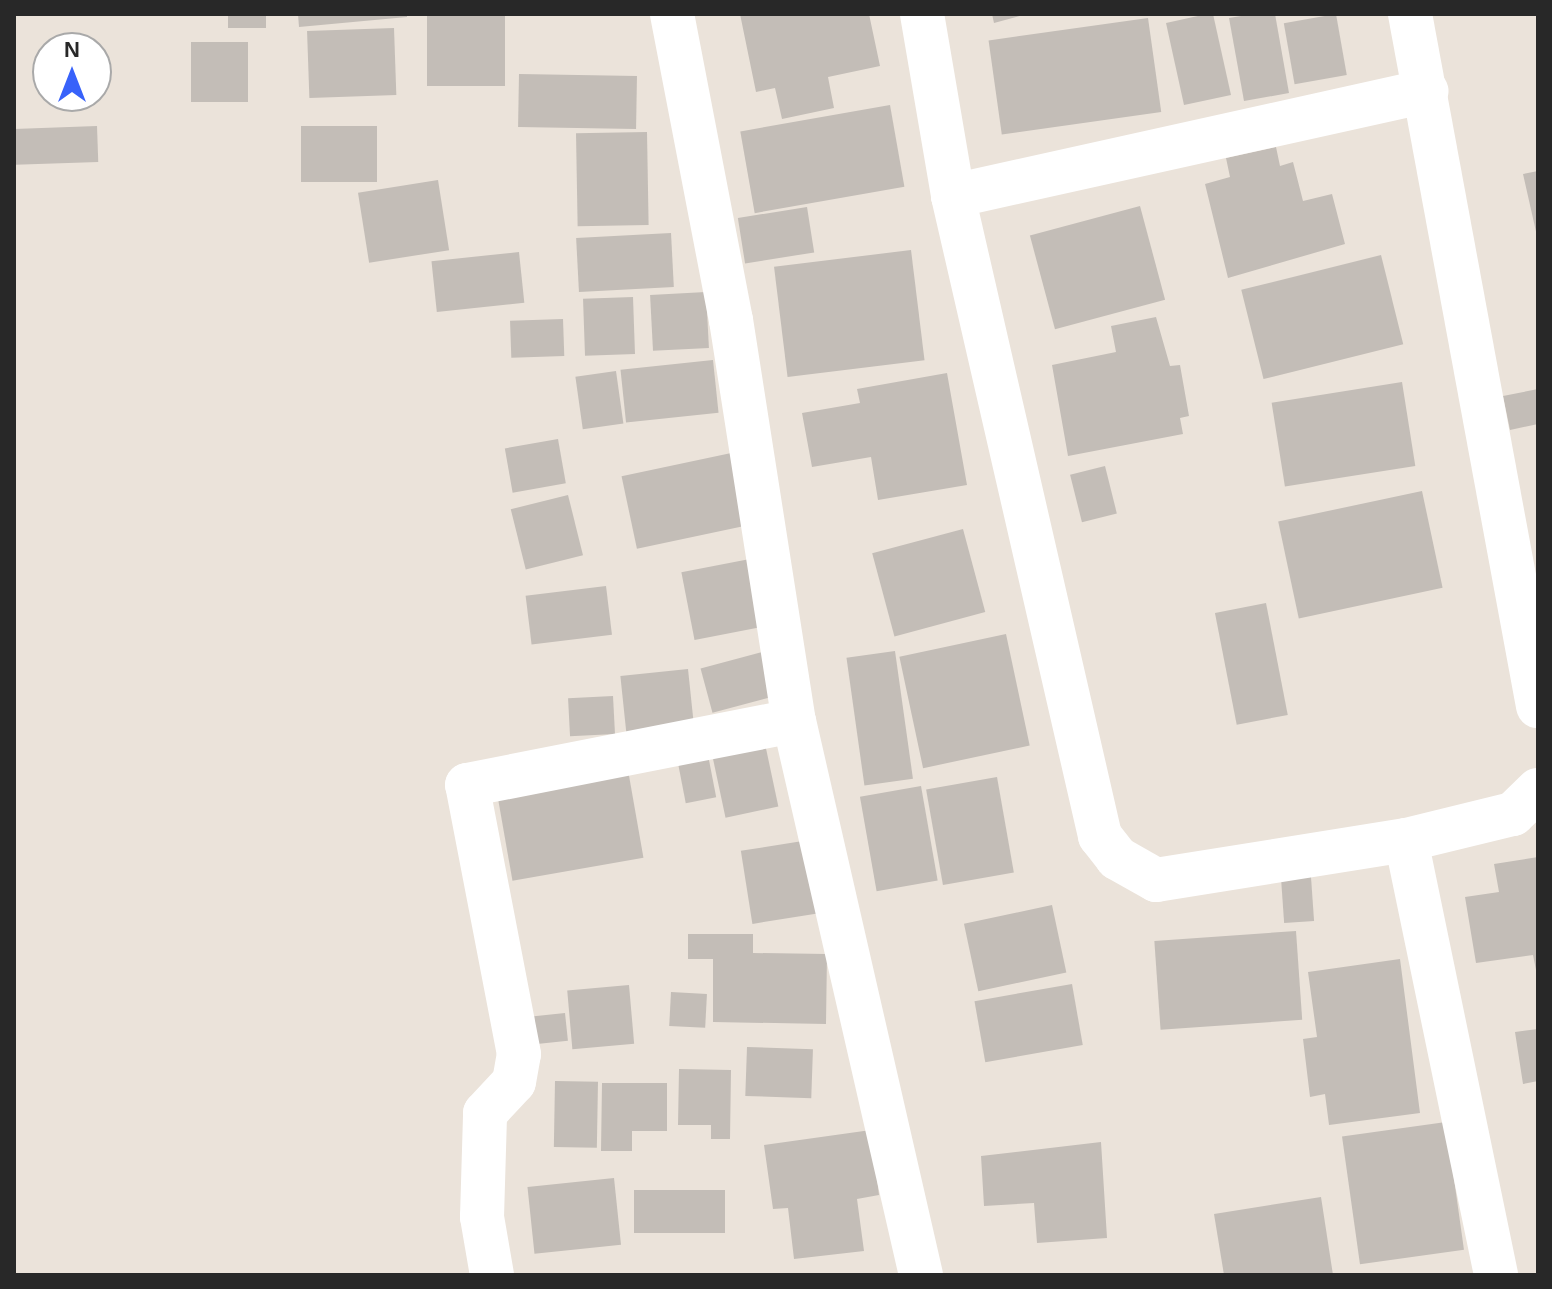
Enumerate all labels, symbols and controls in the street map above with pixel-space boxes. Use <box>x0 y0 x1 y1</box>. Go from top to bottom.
north arrow <box>32 32 112 112</box>
text: N <box>64 37 80 62</box>

